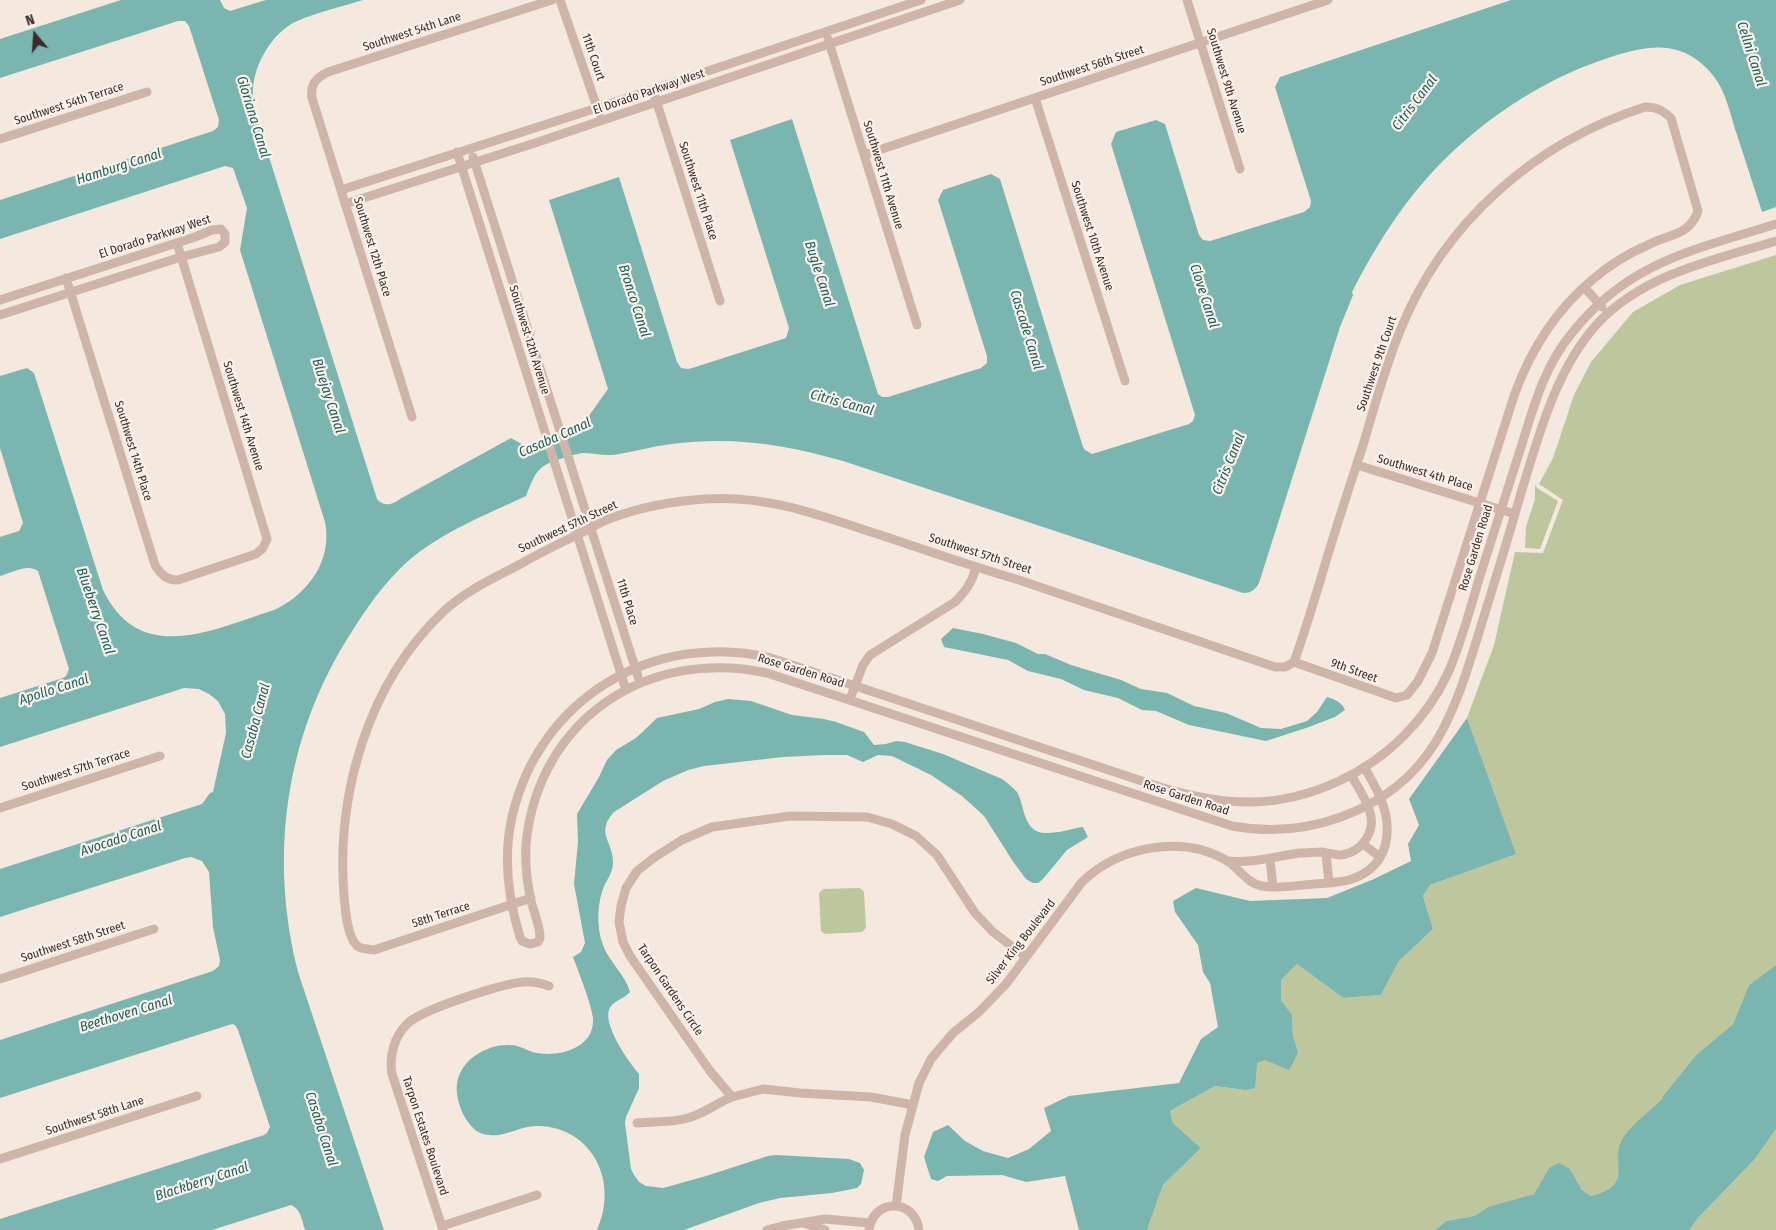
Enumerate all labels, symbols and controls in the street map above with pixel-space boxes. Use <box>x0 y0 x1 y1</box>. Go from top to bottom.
street label: Southwest 54th Lane <box>361 9 463 55</box>
north arrow <box>10 10 60 60</box>
text: N <box>24 11 37 30</box>
water label: Cellni Canal <box>1733 19 1769 89</box>
street label: Southwest 9th Avenue <box>1203 27 1249 135</box>
street label: 11th Court <box>578 32 608 82</box>
street label: Southwest 56th Street <box>1038 42 1146 90</box>
street label: El Dorado Parkway West <box>591 66 707 118</box>
water label: Citris Canal <box>1389 72 1441 134</box>
water label: Gloriana Canal <box>233 74 273 160</box>
street label: Southwest 54th Terrace <box>12 79 126 129</box>
street label: Southwest 11th Avenue <box>860 119 906 231</box>
street label: Southwest 11th Place <box>675 140 721 242</box>
water label: Hamburg Canal <box>74 145 164 189</box>
street label: Southwest 10th Avenue <box>1067 179 1117 293</box>
street label: Southwest 12th Place <box>350 195 394 299</box>
street label: El Dorado Parkway West <box>97 212 213 262</box>
water label: Bugle Canal <box>801 239 837 309</box>
water label: Clove Canal <box>1186 262 1222 330</box>
water label: Bronco Canal <box>614 263 654 339</box>
street label: Southwest 12th Avenue <box>506 284 552 396</box>
water label: Cascade Canal <box>1006 288 1046 372</box>
street label: Southwest 9th Court <box>1354 314 1400 414</box>
water label: Bluejay Canal <box>308 356 348 436</box>
street label: Southwest 14th Avenue <box>219 359 267 473</box>
water label: Citris Canal <box>808 386 876 420</box>
street label: Southwest 14th Place <box>111 399 155 503</box>
water label: Casaba Canal <box>516 415 594 461</box>
water label: Citris Canal <box>1209 431 1249 497</box>
street label: Southwest 4th Place <box>1375 452 1475 494</box>
street label: Southwest 57th Street <box>516 498 620 556</box>
street label: Rose Garden Road <box>1456 503 1496 593</box>
street label: Southwest 57th Street <box>927 531 1033 577</box>
water label: Blueberry Canal <box>72 565 118 657</box>
street label: 11th Place <box>613 577 641 627</box>
street label: Rose Garden Road <box>756 651 846 691</box>
street label: 9th Street <box>1329 656 1379 686</box>
water label: Apollo Canal <box>17 671 91 709</box>
water label: Casaba Canal <box>238 681 274 761</box>
street label: Southwest 57th Terrace <box>20 746 132 794</box>
street label: Rose Garden Road <box>1141 777 1231 819</box>
water label: Avocado Canal <box>78 818 164 860</box>
street label: Silver King Boulevard <box>983 897 1059 987</box>
street label: 58th Terrace <box>410 899 472 931</box>
street label: Southwest 58th Street <box>19 918 127 966</box>
street label: Tarpon Gardens Circle <box>634 942 706 1038</box>
water label: Beethoven Canal <box>78 992 174 1036</box>
street label: Tarpon Estates Boulevard <box>399 1075 451 1197</box>
water label: Casaba Canal <box>301 1090 341 1168</box>
street label: Southwest 58th Lane <box>44 1093 146 1139</box>
water label: Blackberry Canal <box>153 1159 251 1205</box>

